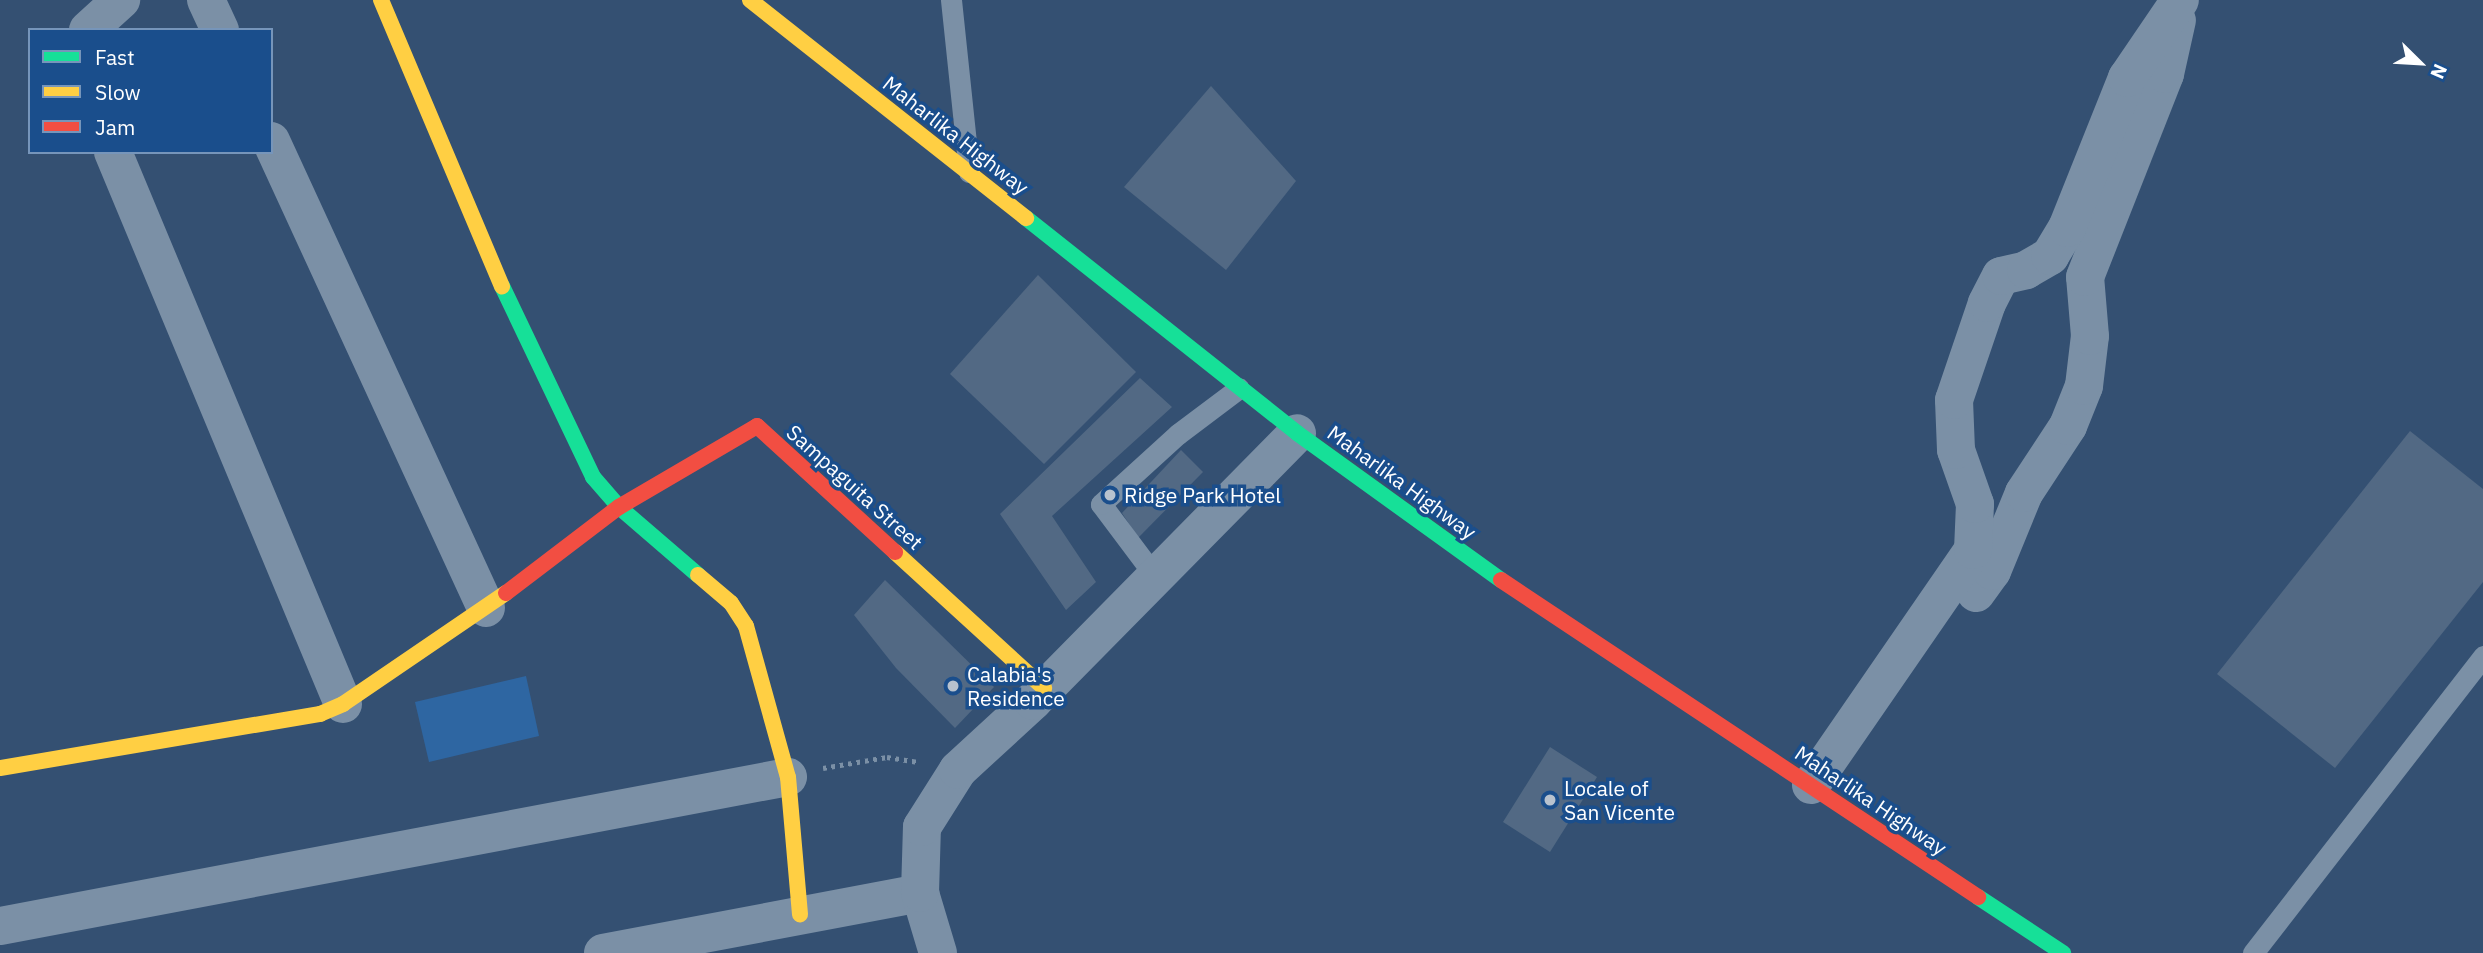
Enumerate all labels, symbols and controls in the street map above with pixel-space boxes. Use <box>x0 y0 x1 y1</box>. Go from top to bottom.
legend <box>28 28 273 154</box>
north arrow <box>2385 28 2455 98</box>
text: Fast <box>95 43 135 71</box>
text: N <box>2425 60 2453 83</box>
street label: Maharlika Highway <box>878 70 1034 200</box>
text: Slow <box>95 78 141 106</box>
text: Jam <box>95 113 135 141</box>
street label: Sampaguita Street <box>782 419 928 555</box>
street label: Maharlika Highway <box>1323 420 1481 544</box>
place label: Ridge Park Hotel <box>1124 482 1281 508</box>
marker: Ridge Park Hotel <box>1102 487 1118 503</box>
place label: Calabia's Residence <box>967 661 1065 711</box>
marker: Calabia's Residence <box>945 678 961 694</box>
street label: Maharlika Highway <box>1790 740 1952 860</box>
place label: Locale of San Vicente <box>1564 775 1675 825</box>
marker: Locale of San Vicente <box>1542 792 1558 808</box>

